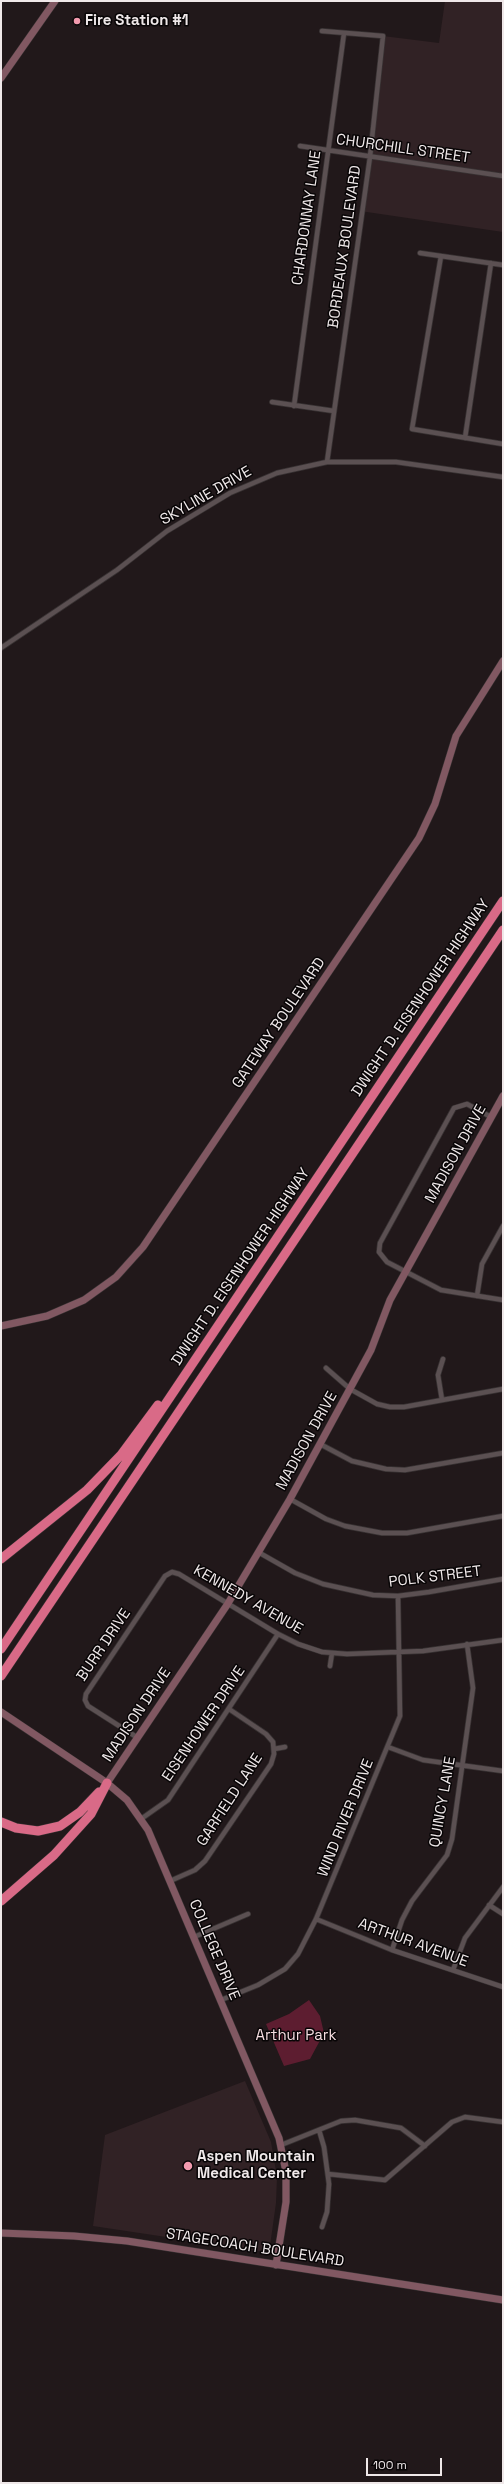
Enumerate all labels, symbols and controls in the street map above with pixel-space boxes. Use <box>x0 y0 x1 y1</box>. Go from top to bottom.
place label: Fire Station #1 <box>85 12 189 30</box>
marker: Fire Station #1 <box>72 16 82 26</box>
street label: CHURCHILL STREET <box>335 131 471 167</box>
street label: CHARDONNAY LANE <box>289 150 325 286</box>
street label: BORDEAUX BOULEVARD <box>325 164 365 330</box>
street label: SKYLINE DRIVE <box>157 463 255 529</box>
street label: DWIGHT D. EISENHOWER HIGHWAY <box>348 896 494 1100</box>
street label: GATEWAY BOULEVARD <box>229 954 329 1092</box>
street label: MADISON DRIVE <box>421 1102 491 1206</box>
street label: DWIGHT D. EISENHOWER HIGHWAY <box>168 1165 314 1369</box>
street label: MADISON DRIVE <box>272 1389 342 1493</box>
street label: KENNEDY AVENUE <box>190 1561 306 1639</box>
street label: POLK STREET <box>388 1562 482 1592</box>
street label: BURR DRIVE <box>73 1605 135 1685</box>
street label: EISENHOWER DRIVE <box>159 1663 249 1785</box>
street label: MADISON DRIVE <box>99 1664 175 1766</box>
street label: GARFIELD LANE <box>193 1750 267 1850</box>
street label: QUINCY LANE <box>426 1755 460 1849</box>
street label: WIND RIVER DRIVE <box>314 1756 378 1880</box>
street label: COLLEGE DRIVE <box>185 1897 243 2003</box>
street label: ARTHUR AVENUE <box>356 1915 470 1971</box>
park label: Arthur Park <box>256 2027 336 2045</box>
place label: Aspen Mountain Medical Center <box>197 2148 315 2183</box>
marker: Aspen Mountain Medical Center <box>182 2160 194 2172</box>
street label: STAGECOACH BOULEVARD <box>165 2225 345 2271</box>
scale bar <box>368 2450 444 2476</box>
text: 100 m <box>373 2457 407 2473</box>

